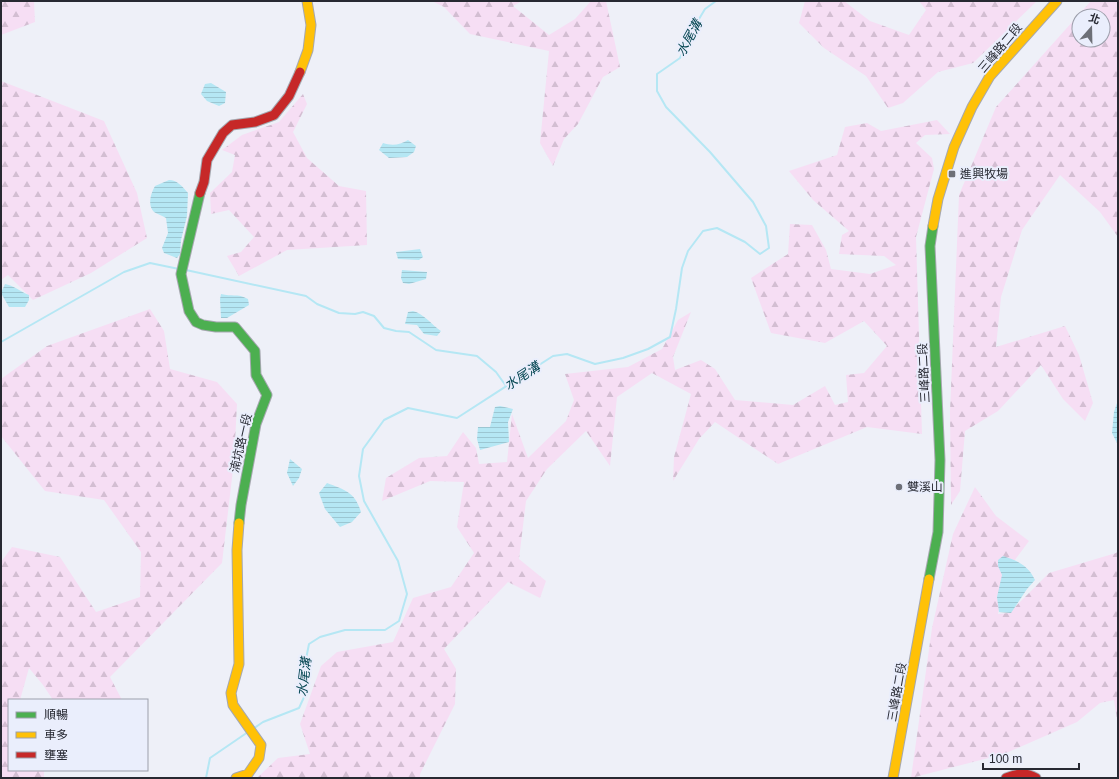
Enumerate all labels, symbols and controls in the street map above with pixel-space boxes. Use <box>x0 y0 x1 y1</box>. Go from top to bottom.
north arrow <box>1071 8 1111 48</box>
text: 北 <box>1087 11 1102 26</box>
water label: 水尾溝 <box>673 16 706 59</box>
street label: 三峰路二段 <box>975 21 1025 75</box>
place label: 進興牧場 <box>960 167 1008 181</box>
marker: 進興牧場 <box>947 169 957 179</box>
street label: 三峰路二段 <box>915 343 933 403</box>
water label: 水尾溝 <box>502 358 544 393</box>
street label: 湳坑路一段 <box>227 412 255 474</box>
place label: 雙溪山 <box>907 480 943 494</box>
marker: 雙溪山 <box>894 482 904 492</box>
water label: 水尾溝 <box>294 655 314 697</box>
street label: 三峰路二段 <box>885 661 909 723</box>
legend <box>8 699 148 771</box>
text: 順暢 <box>44 708 68 722</box>
text: 車多 <box>44 728 68 742</box>
scale bar <box>983 745 1079 771</box>
text: 壅塞 <box>44 748 68 762</box>
text: 100 m <box>989 752 1022 766</box>

